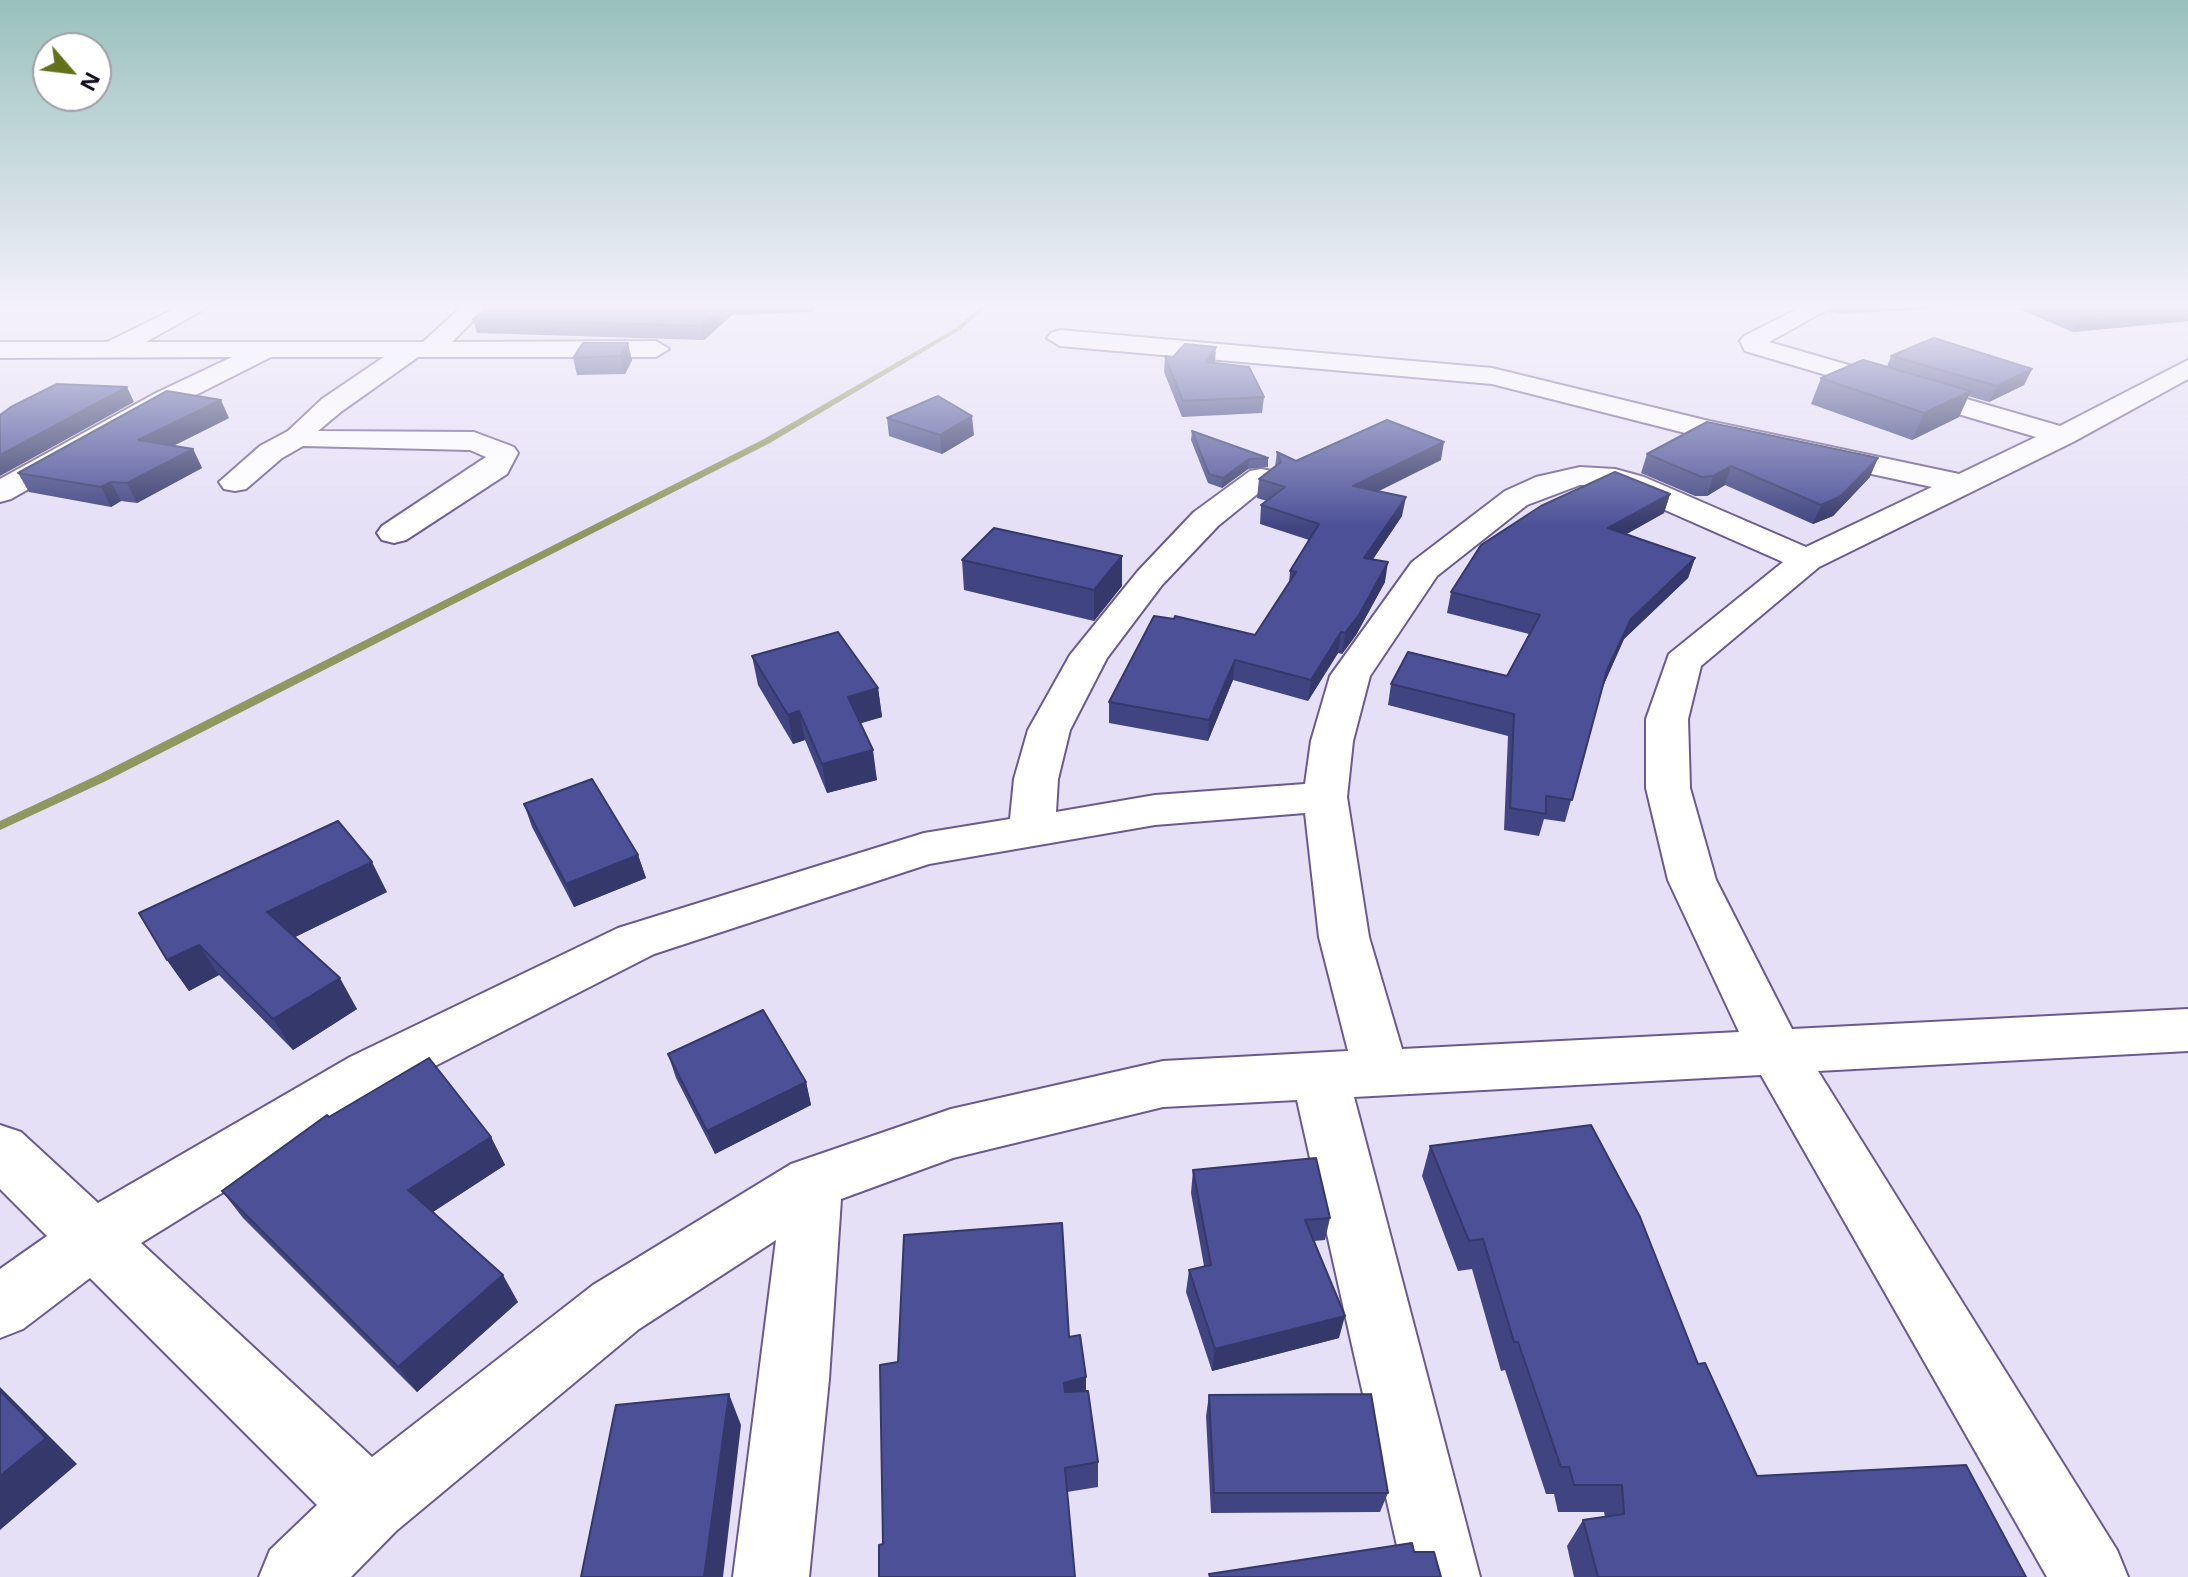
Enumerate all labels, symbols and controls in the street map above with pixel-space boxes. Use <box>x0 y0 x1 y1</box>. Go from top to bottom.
north arrow <box>32 32 112 112</box>
text: N <box>74 67 109 97</box>

